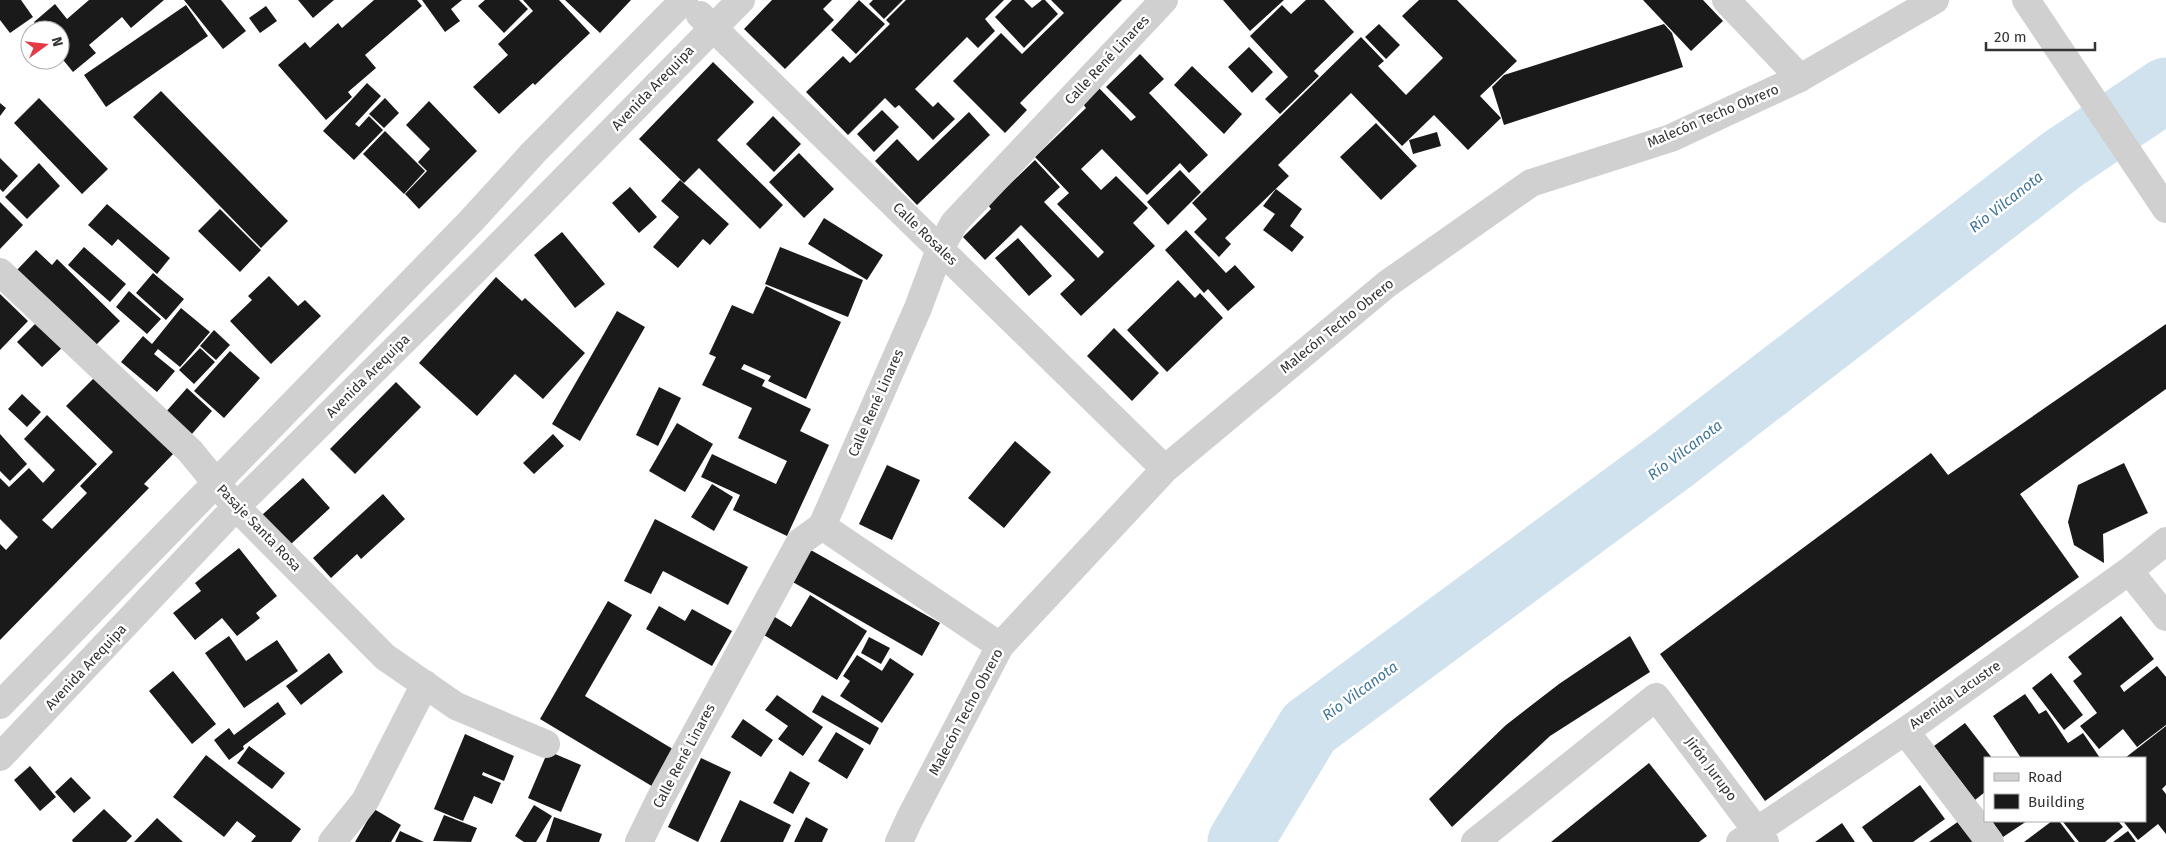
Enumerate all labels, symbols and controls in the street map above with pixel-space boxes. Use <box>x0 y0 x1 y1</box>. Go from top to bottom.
street label: Calle René Linares <box>1061 11 1153 108</box>
north arrow <box>20 20 70 70</box>
scale bar <box>1986 20 2095 52</box>
text: 20 m <box>1994 28 2027 46</box>
text: N <box>48 35 66 48</box>
street label: Avenida Arequipa <box>608 42 698 134</box>
street label: Malecón Techo Obrero <box>1645 81 1781 151</box>
water label: Río Vilcanota <box>1966 168 2046 236</box>
street label: Calle Rosales <box>889 199 961 269</box>
street label: Malecón Techo Obrero <box>1277 275 1397 377</box>
street label: Avenida Arequipa <box>323 331 413 421</box>
street label: Calle René Linares <box>845 346 908 459</box>
water label: Río Vilcanota <box>1644 416 1726 484</box>
street label: Pasaje Santa Rosa <box>213 481 305 575</box>
street label: Avenida Arequipa <box>42 621 130 713</box>
street label: Malecón Techo Obrero <box>925 646 1007 778</box>
street label: Avenida Lacustre <box>1906 657 2004 733</box>
water label: Río Vilcanota <box>1319 658 1401 724</box>
street label: Calle René Linares <box>649 700 719 811</box>
street label: Jirón Jurupo <box>1681 734 1741 804</box>
legend <box>1984 757 2146 822</box>
text: Road <box>2028 768 2063 786</box>
text: Building <box>2028 793 2084 811</box>

